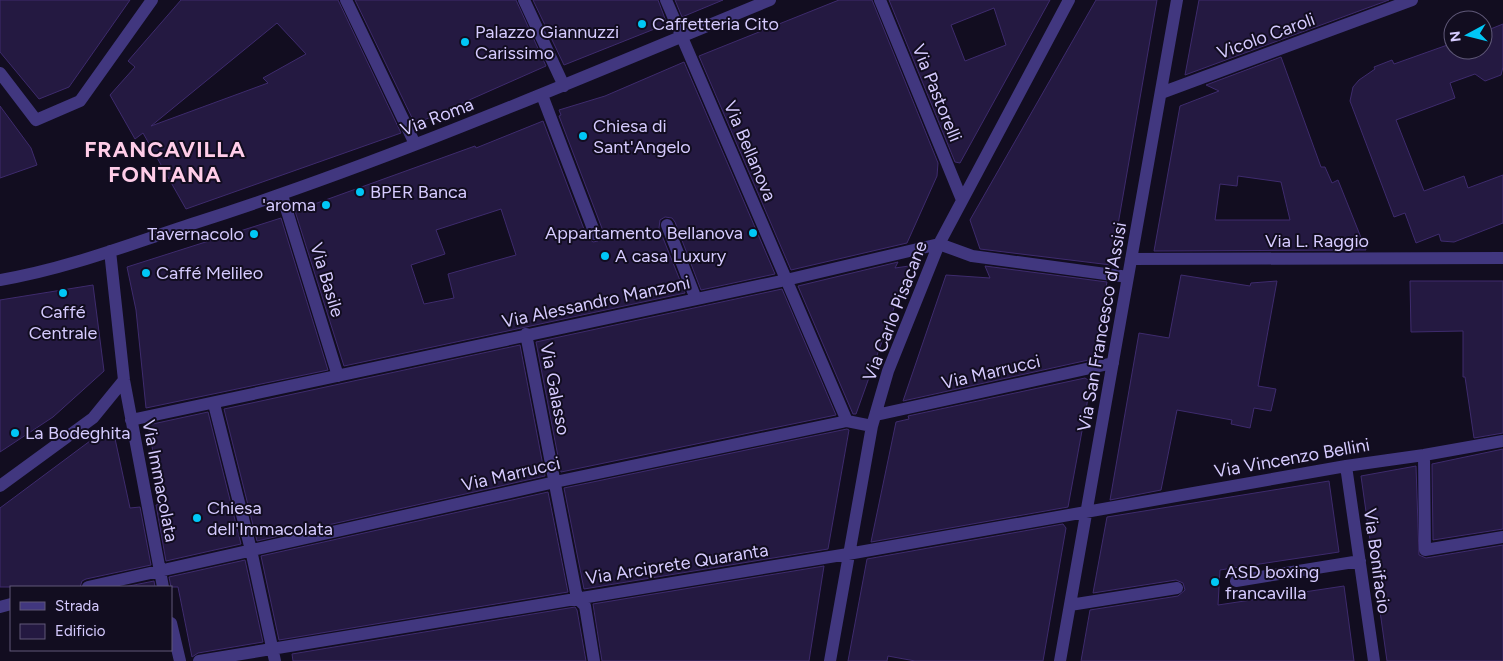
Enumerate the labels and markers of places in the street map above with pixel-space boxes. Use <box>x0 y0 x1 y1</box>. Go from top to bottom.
place label: Caffetteria Cito <box>652 13 779 35</box>
marker: Caffetteria Cito <box>636 18 648 30</box>
place label: Palazzo Giannuzzi Carissimo <box>475 21 619 64</box>
marker: Palazzo Giannuzzi Carissimo <box>459 36 471 48</box>
place label: Chiesa di Sant'Angelo <box>593 115 691 158</box>
marker: Chiesa di Sant'Angelo <box>577 130 589 142</box>
place label: BPER Banca <box>370 181 467 203</box>
marker: BPER Banca <box>354 186 366 198</box>
place label: 'aroma <box>262 194 316 216</box>
marker: 'aroma <box>320 199 332 211</box>
place label: Appartamento Bellanova <box>545 222 743 244</box>
place label: Tavernacolo <box>147 223 244 245</box>
marker: Appartamento Bellanova <box>747 227 759 239</box>
marker: Tavernacolo <box>248 228 260 240</box>
place label: A casa Luxury <box>615 245 727 267</box>
marker: A casa Luxury <box>599 250 611 262</box>
place label: Caffé Melileo <box>156 262 263 284</box>
marker: Caffé Melileo <box>140 267 152 279</box>
marker: Caffé Centrale <box>57 287 69 299</box>
place label: Caffé Centrale <box>29 301 98 344</box>
place label: La Bodeghita <box>25 422 131 444</box>
marker: La Bodeghita <box>9 427 21 439</box>
place label: Chiesa dell'Immacolata <box>207 497 333 540</box>
marker: Chiesa dell'Immacolata <box>191 512 203 524</box>
place label: ASD boxing francavilla <box>1225 561 1319 604</box>
marker: ASD boxing francavilla <box>1209 576 1221 588</box>

